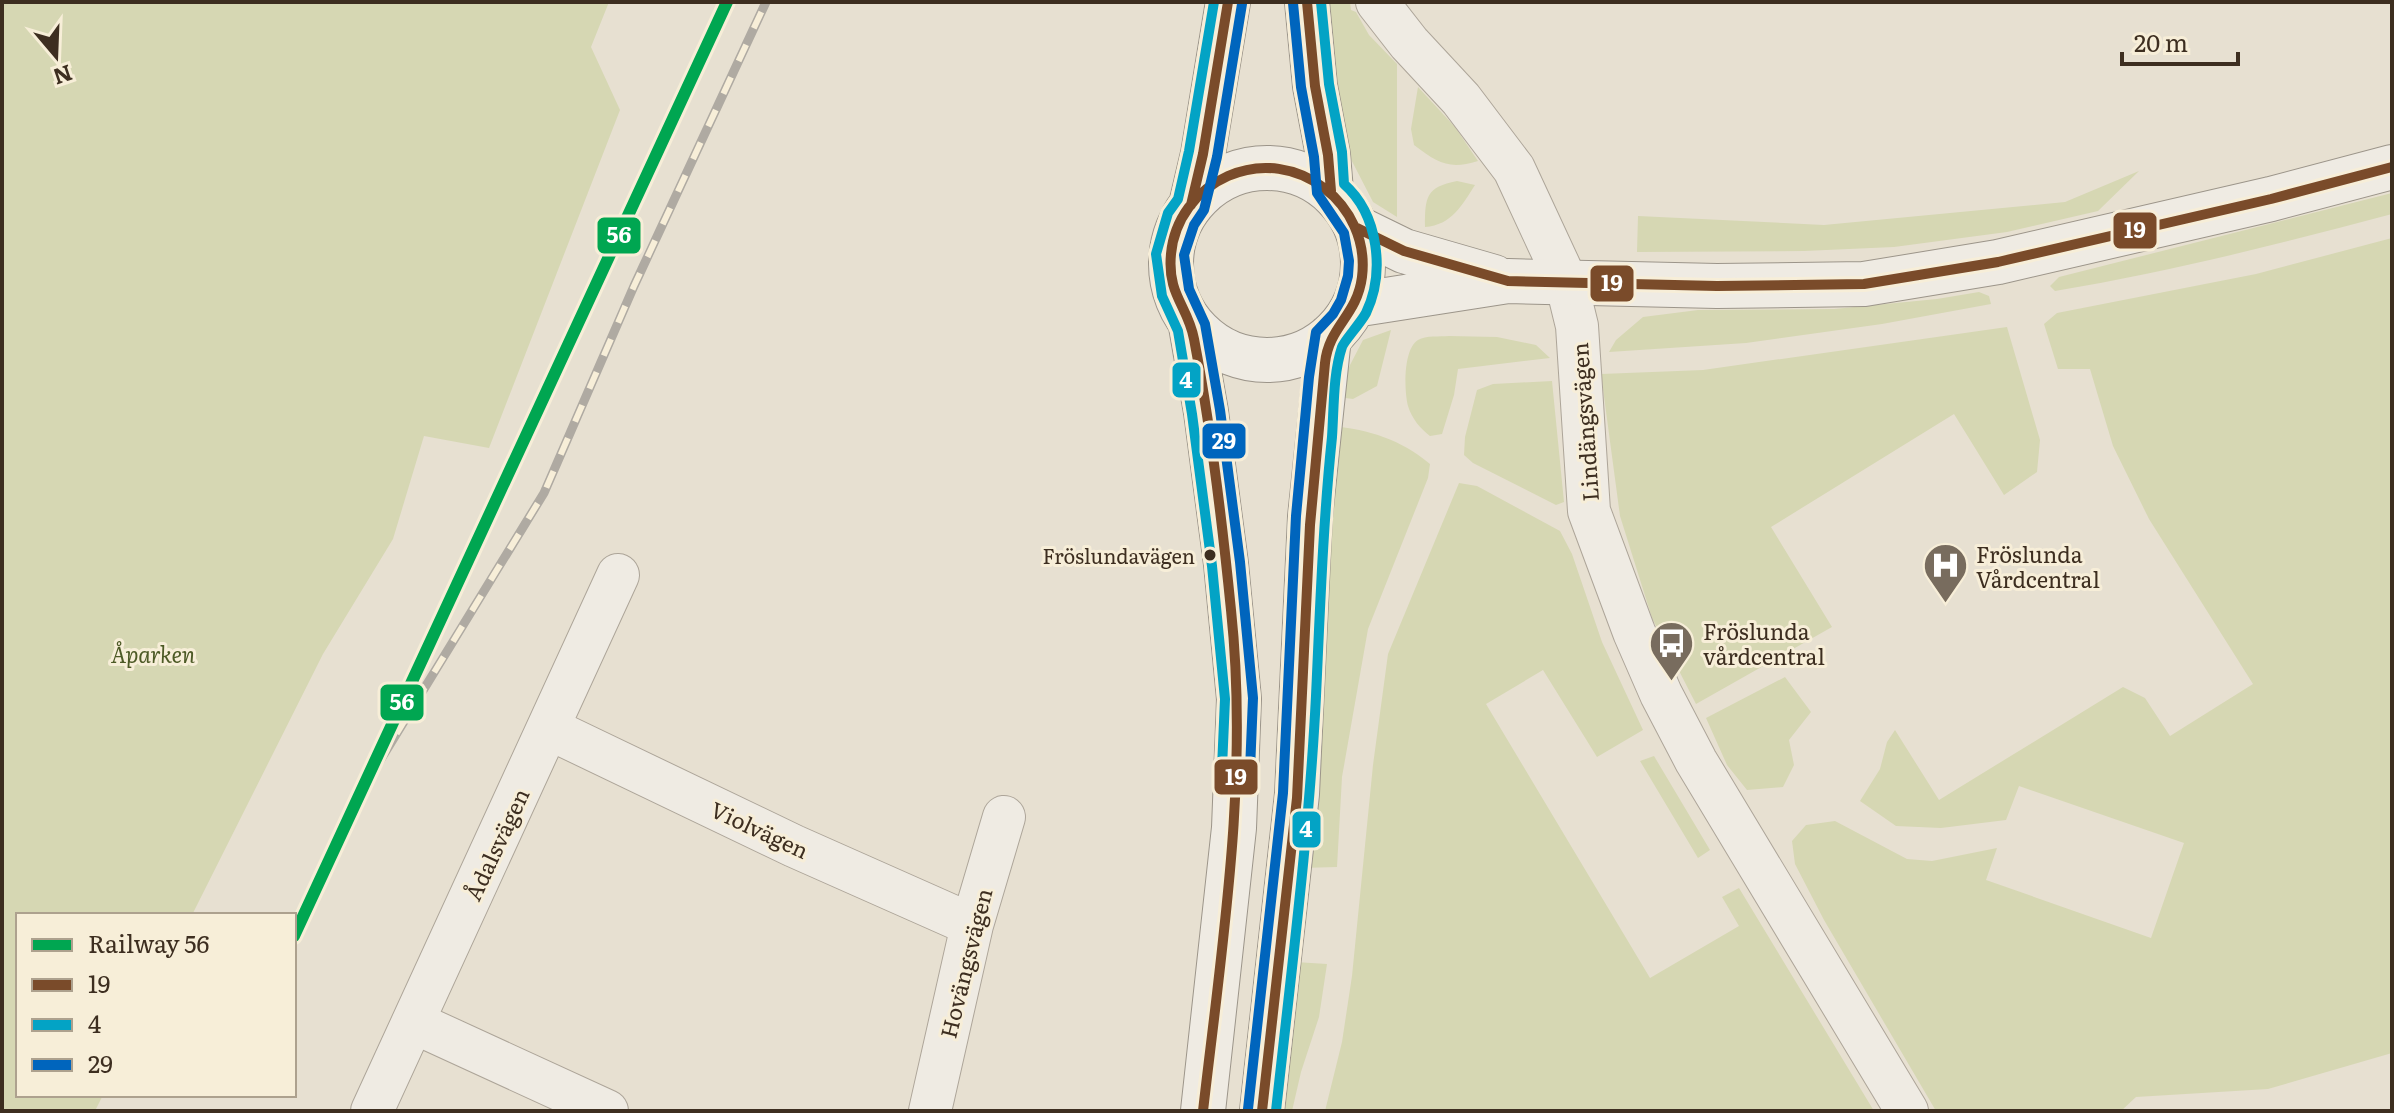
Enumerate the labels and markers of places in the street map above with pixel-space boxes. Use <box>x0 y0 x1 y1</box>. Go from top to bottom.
place label: Fröslunda Vårdcentral <box>1976 537 2100 595</box>
place label: Fröslundavägen <box>1042 540 1195 570</box>
hospital icon: Fröslunda Vårdcentral <box>1921 542 1969 605</box>
marker: Fröslundavägen <box>1202 547 1218 563</box>
place label: Fröslunda vårdcentral <box>1703 614 1825 672</box>
bus stop icon: Fröslunda vårdcentral <box>1648 619 1696 682</box>

